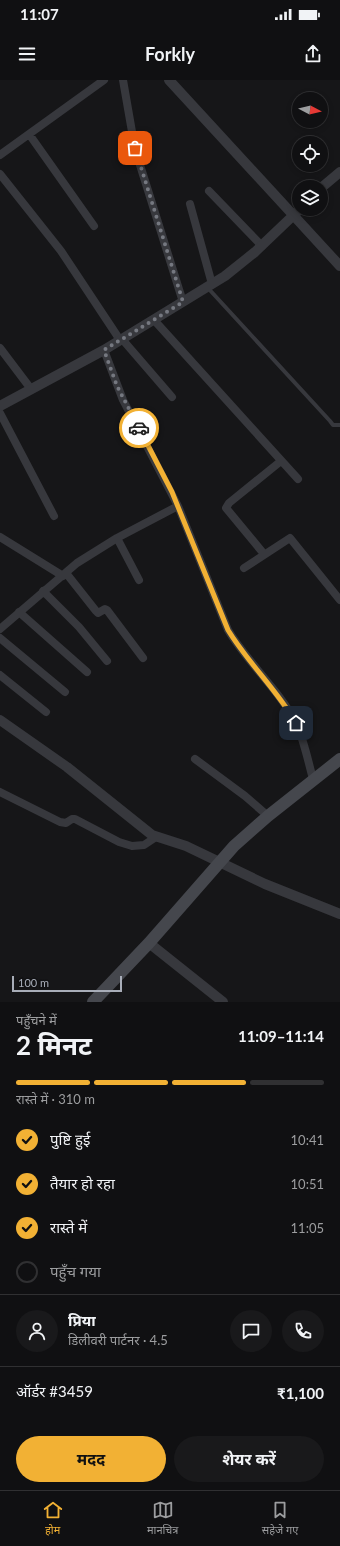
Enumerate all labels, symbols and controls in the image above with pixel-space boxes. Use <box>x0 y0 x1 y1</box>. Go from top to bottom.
text: 11:07 <box>20 5 59 23</box>
icon: menu <box>16 43 38 65</box>
text: Forkly <box>145 43 195 65</box>
icon: share <box>302 43 324 65</box>
north arrow <box>292 92 328 128</box>
map controls <box>292 92 328 216</box>
pin <box>118 131 152 165</box>
button: locate <box>292 136 328 172</box>
icon: bag <box>124 137 146 159</box>
button: layers <box>292 180 328 216</box>
courier <box>119 408 159 448</box>
icon: car <box>128 417 150 439</box>
pin <box>279 706 313 740</box>
icon: home <box>285 712 307 734</box>
scale bar <box>12 974 122 993</box>
text: 100 m <box>18 976 49 989</box>
text: पहुँचने में <box>16 1012 57 1028</box>
text: 11:09–11:14 <box>238 1027 324 1045</box>
text: 2 मिनट <box>16 1029 92 1061</box>
text: रास्ते में · 310 m <box>16 1091 95 1107</box>
icon: check <box>16 1129 38 1151</box>
text: पुष्टि हुई <box>50 1130 90 1148</box>
text: 10:41 <box>291 1132 324 1148</box>
icon: check <box>16 1173 38 1195</box>
text: तैयार हो रहा <box>50 1174 115 1192</box>
text: 10:51 <box>291 1176 324 1192</box>
icon: check <box>16 1217 38 1239</box>
text: रास्ते में <box>50 1218 87 1236</box>
text: 11:05 <box>291 1220 324 1236</box>
text: पहुँच गया <box>50 1262 101 1280</box>
button: person <box>16 1310 58 1352</box>
button: chat <box>230 1310 272 1352</box>
button: phone <box>282 1310 324 1352</box>
text: प्रिया <box>68 1311 96 1329</box>
text: डिलीवरी पार्टनर · 4.5 <box>68 1332 168 1348</box>
text: ऑर्डर #3459 <box>16 1382 93 1400</box>
text: ₹1,100 <box>277 1384 324 1402</box>
button: मदद <box>16 1436 166 1482</box>
button: शेयर करें <box>174 1436 324 1482</box>
tab: होम <box>42 1499 64 1538</box>
tab: मानचित्र <box>147 1499 178 1538</box>
tab: सहेजे गए <box>262 1499 298 1538</box>

